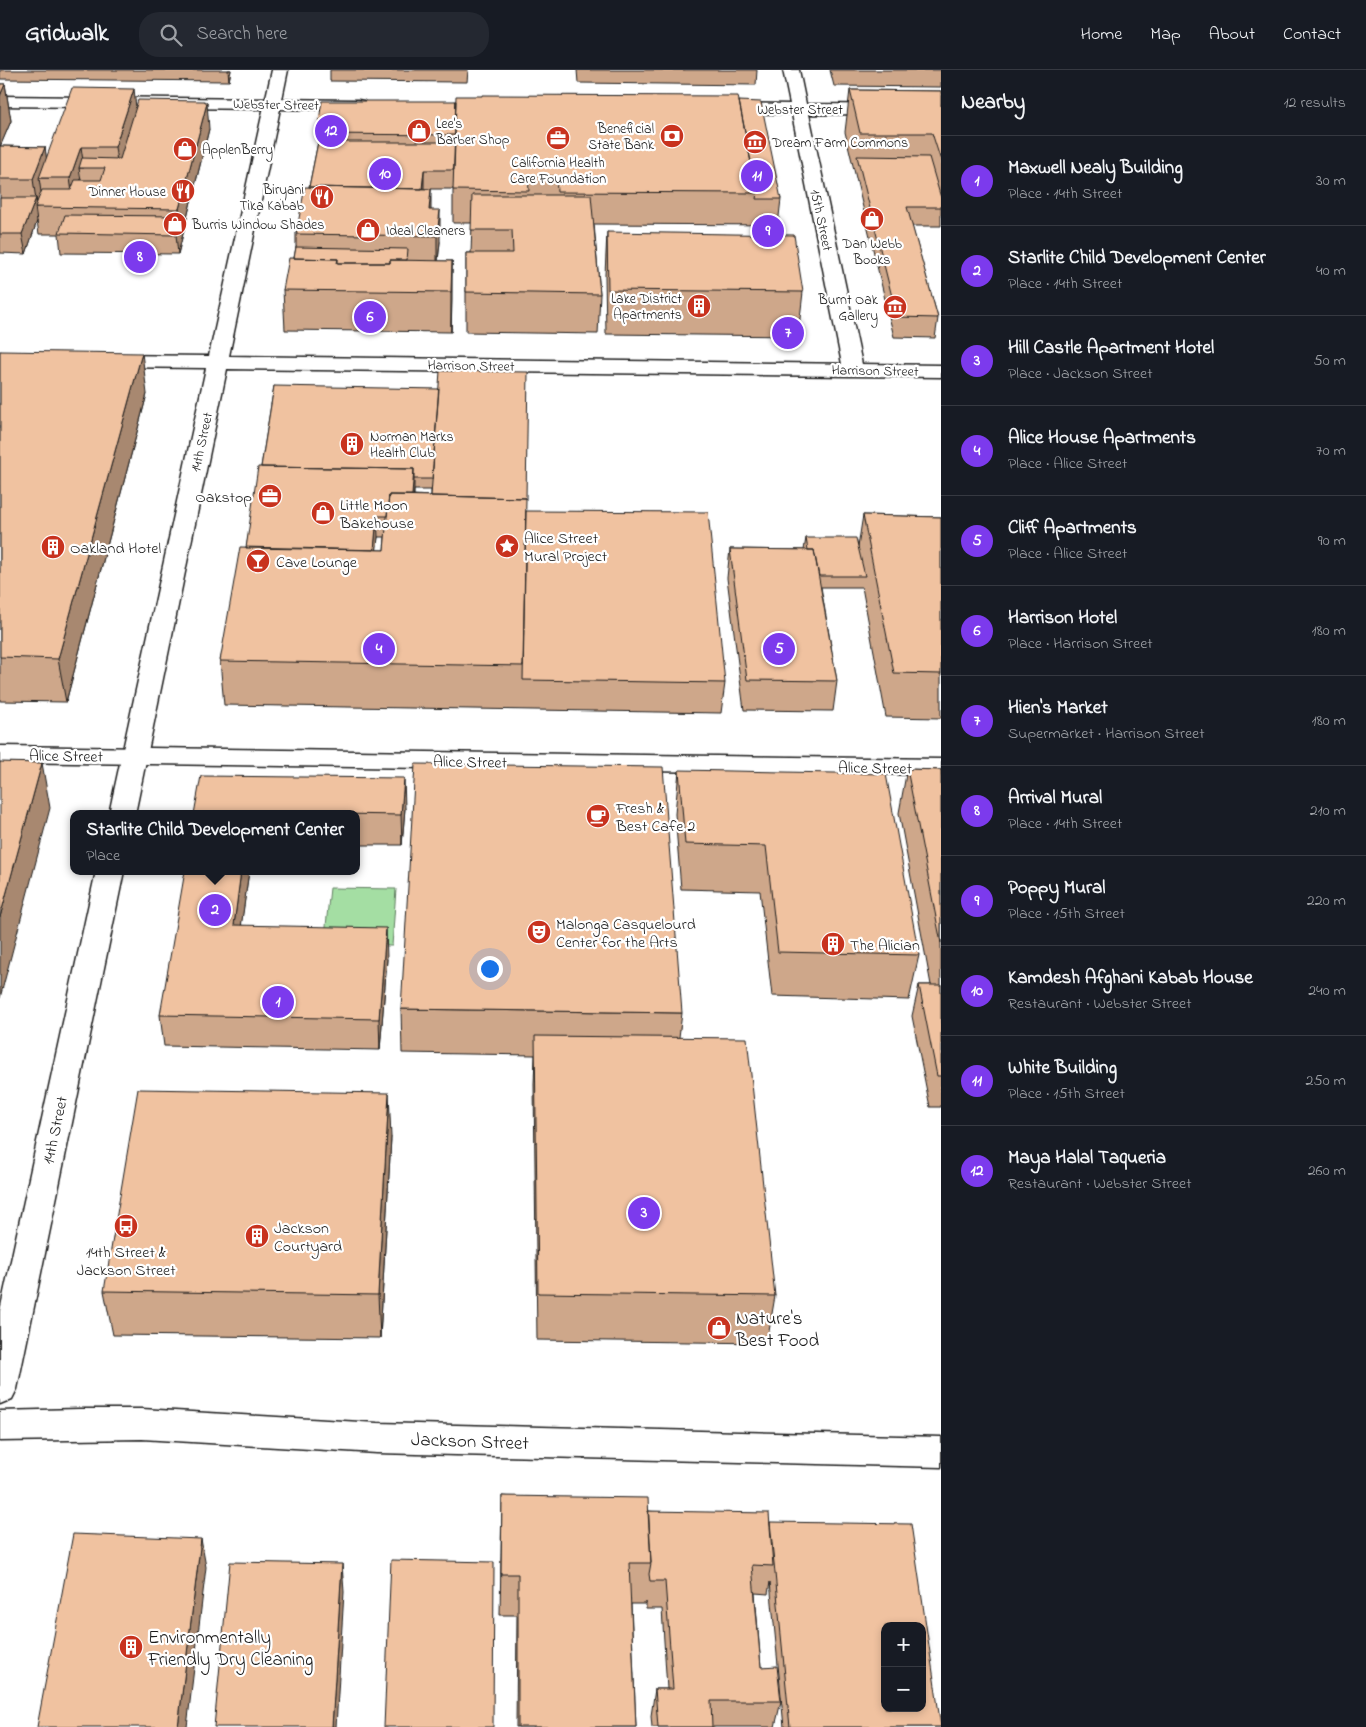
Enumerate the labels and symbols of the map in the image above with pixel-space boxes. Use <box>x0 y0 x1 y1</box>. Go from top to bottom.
street label: Webster Street <box>233 94 319 117</box>
street label: Webster Street <box>757 100 843 121</box>
pin: 12 <box>315 112 347 150</box>
place label: Lee's Barber Shop <box>435 114 510 151</box>
shop icon: Lee's Barber Shop <box>406 118 432 144</box>
place label: Beneficial State Bank <box>588 119 655 156</box>
bank icon: Beneficial State Bank <box>659 123 685 149</box>
office icon: California Health Care Foundation <box>545 125 571 151</box>
museum icon: Dream Farm Commons <box>742 129 768 155</box>
place label: Dream Farm Commons <box>771 133 908 154</box>
shop icon: ApplenBerry <box>172 136 198 162</box>
place label: ApplenBerry <box>202 140 273 162</box>
place label: California Health Care Foundation <box>510 153 606 190</box>
pin: 10 <box>369 155 401 193</box>
pin: 11 <box>741 157 773 195</box>
restaurant icon: Dinner House <box>170 178 196 204</box>
place label: Biryani Tika Kabab <box>240 180 305 217</box>
place label: Dinner House <box>88 182 167 203</box>
restaurant icon: Biryani Tika Kabab <box>309 184 335 210</box>
street label: 15th Street <box>804 188 837 253</box>
shop icon: Dan Webb Books <box>859 206 885 232</box>
shop icon: Burris Window Shades <box>162 211 188 237</box>
pin: 9 <box>752 212 784 250</box>
place label: Burris Window Shades <box>191 215 324 236</box>
shop icon: Ideal Cleaners <box>355 217 381 243</box>
place label: Ideal Cleaners <box>386 221 465 242</box>
place label: Dan Webb Books <box>841 234 902 271</box>
pin: 8 <box>124 238 156 276</box>
place label: Lake District Apartments <box>611 289 682 326</box>
place label: Burnt Oak Gallery <box>817 290 879 328</box>
building icon: Lake District Apartments <box>686 293 712 319</box>
museum icon: Burnt Oak Gallery <box>882 294 908 320</box>
pin: 6 <box>354 298 386 336</box>
pin: 7 <box>772 314 804 352</box>
street label: Harrison Street <box>427 355 515 378</box>
street label: Harrison Street <box>831 360 919 383</box>
street label: 14th Street <box>186 410 219 474</box>
place label: Norman Marks Health Club <box>370 427 454 464</box>
building icon: Norman Marks Health Club <box>339 431 365 457</box>
office icon: Oakstop <box>257 483 283 509</box>
place label: Oakstop <box>195 486 252 510</box>
place label: Little Moon Bakehouse <box>339 494 415 536</box>
shop icon: Little Moon Bakehouse <box>310 500 336 526</box>
place label: Alice Street Mural Project <box>524 527 608 569</box>
place icon: Alice Street Mural Project <box>494 533 520 559</box>
building icon: Oakland Hotel <box>40 534 66 560</box>
place label: Oakland Hotel <box>70 537 162 561</box>
bar icon: Cave Lounge <box>245 548 271 574</box>
place label: Cave Lounge <box>276 551 358 575</box>
pin: 4 <box>363 630 395 668</box>
pin: 5 <box>763 630 795 668</box>
street label: Alice Street <box>29 744 104 770</box>
street label: Alice Street <box>433 750 508 776</box>
street label: Alice Street <box>838 756 913 782</box>
place label: Fresh & Best Cafe 2 <box>615 797 695 839</box>
cafe icon: Fresh & Best Cafe 2 <box>585 803 611 829</box>
pin: 2 <box>199 891 231 929</box>
place label: Malonga Casquelourd Center for the Arts <box>556 913 696 955</box>
theatre icon: Malonga Casquelourd Center for the Arts <box>526 919 552 945</box>
building icon: The Alician <box>820 931 846 957</box>
place label: The Alician <box>850 934 920 958</box>
your location <box>477 956 503 982</box>
pin: 1 <box>262 983 294 1021</box>
street label: 14th Street <box>37 1094 75 1167</box>
pin: 3 <box>628 1194 660 1232</box>
bus stop icon: 14th Street & Jackson Street <box>113 1213 139 1239</box>
place label: Jackson Courtyard <box>274 1217 342 1259</box>
building icon: Jackson Courtyard <box>244 1223 270 1249</box>
place label: 14th Street & Jackson Street <box>76 1241 176 1283</box>
place label: Nature's Best Food <box>735 1306 819 1355</box>
shop icon: Nature's Best Food <box>706 1315 732 1341</box>
street label: Jackson Street <box>411 1427 530 1458</box>
place label: Environmentally Friendly Dry Cleaning <box>147 1625 313 1676</box>
building icon: Environmentally Friendly Dry Cleaning <box>118 1634 144 1660</box>

